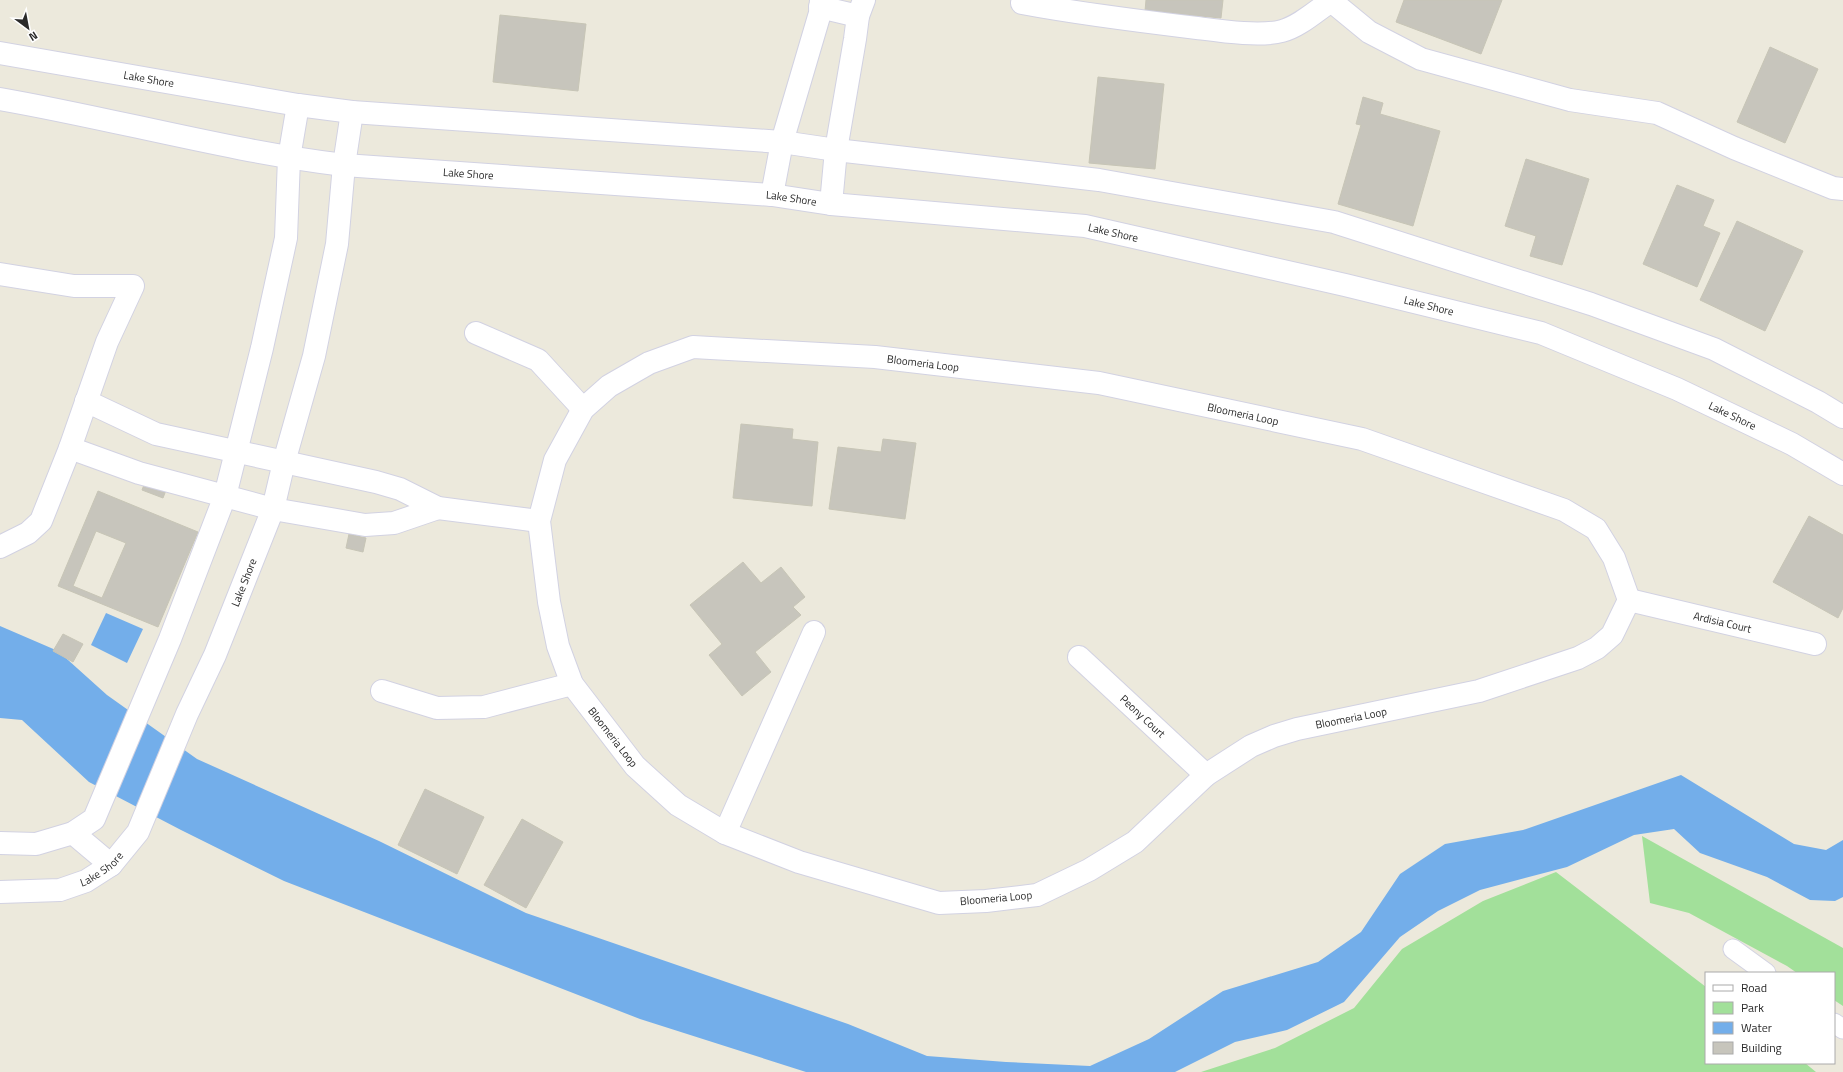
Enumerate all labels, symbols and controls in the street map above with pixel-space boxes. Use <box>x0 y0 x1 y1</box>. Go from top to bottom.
north arrow <box>8 8 48 48</box>
text: N <box>26 28 41 45</box>
street label: Lake Shore <box>122 67 176 91</box>
street label: Lake Shore <box>442 164 495 184</box>
street label: Lake Shore <box>766 187 818 210</box>
street label: Lake Shore <box>1087 219 1140 246</box>
street label: Lake Shore <box>1402 292 1456 319</box>
street label: Bloomeria Loop <box>886 351 960 375</box>
street label: Lake Shore <box>1706 397 1759 434</box>
street label: Bloomeria Loop <box>1206 399 1280 429</box>
street label: Lake Shore <box>227 555 261 609</box>
street label: Ardisia Court <box>1692 608 1753 637</box>
street label: Peony Court <box>1117 691 1169 741</box>
street label: Bloomeria Loop <box>1314 703 1388 733</box>
street label: Bloomeria Loop <box>584 704 642 771</box>
street label: Lake Shore <box>78 848 127 891</box>
street label: Bloomeria Loop <box>959 887 1033 909</box>
legend <box>1705 972 1835 1064</box>
text: Road <box>1741 978 1767 997</box>
text: Park <box>1741 998 1764 1017</box>
text: Water <box>1741 1018 1772 1037</box>
text: Building <box>1741 1038 1782 1057</box>

